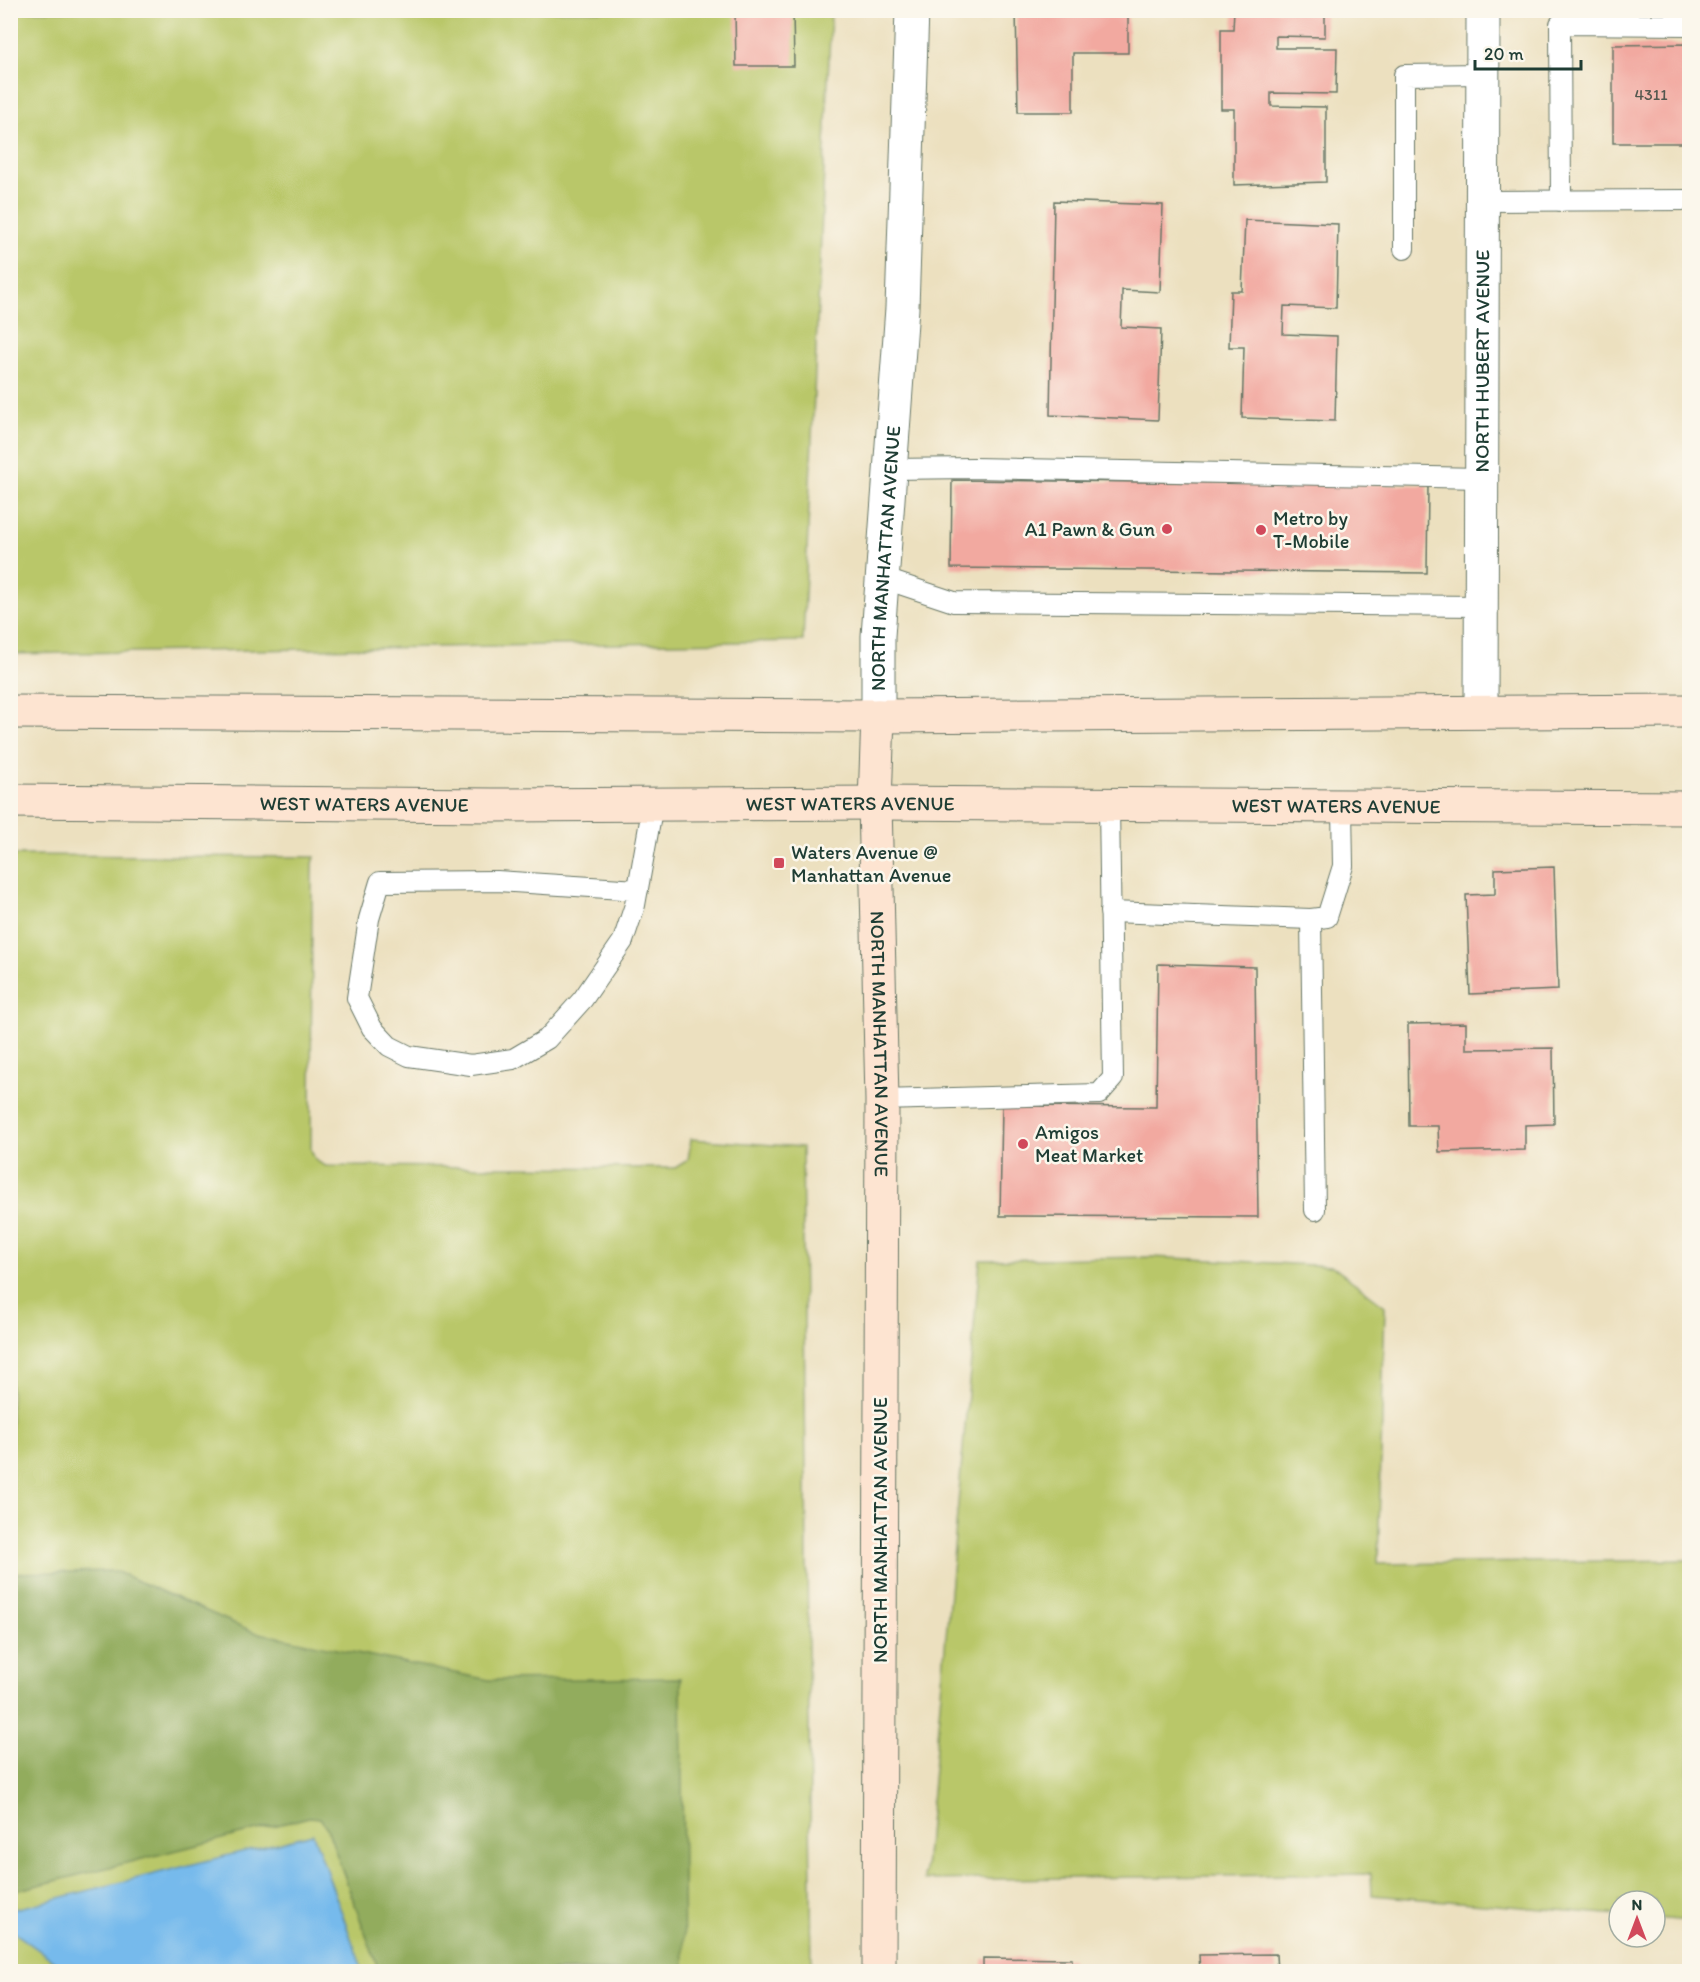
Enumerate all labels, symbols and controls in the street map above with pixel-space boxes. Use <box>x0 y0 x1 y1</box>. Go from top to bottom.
scale bar <box>1475 33 1582 71</box>
text: 20 m <box>1484 43 1524 65</box>
house number: 4311 <box>1634 85 1668 104</box>
street label: NORTH HUBERT AVENUE <box>1470 250 1494 472</box>
street label: NORTH MANHATTAN AVENUE <box>866 425 905 691</box>
place label: Metro by T-Mobile <box>1273 506 1349 553</box>
place label: A1 Pawn & Gun <box>1025 517 1155 541</box>
marker: A1 Pawn & Gun <box>1160 522 1174 536</box>
marker: Metro by T-Mobile <box>1254 523 1268 537</box>
street label: WEST WATERS AVENUE <box>259 791 469 817</box>
street label: WEST WATERS AVENUE <box>745 791 955 816</box>
street label: WEST WATERS AVENUE <box>1231 793 1441 818</box>
place label: Waters Avenue @ Manhattan Avenue <box>791 840 952 887</box>
marker: Waters Avenue @ Manhattan Avenue <box>772 856 786 870</box>
street label: NORTH MANHATTAN AVENUE <box>866 911 894 1177</box>
place label: Amigos Meat Market <box>1035 1120 1144 1167</box>
marker: Amigos Meat Market <box>1016 1137 1030 1151</box>
street label: NORTH MANHATTAN AVENUE <box>868 1397 892 1663</box>
north arrow <box>1607 1889 1667 1949</box>
text: N <box>1632 1895 1642 1914</box>

